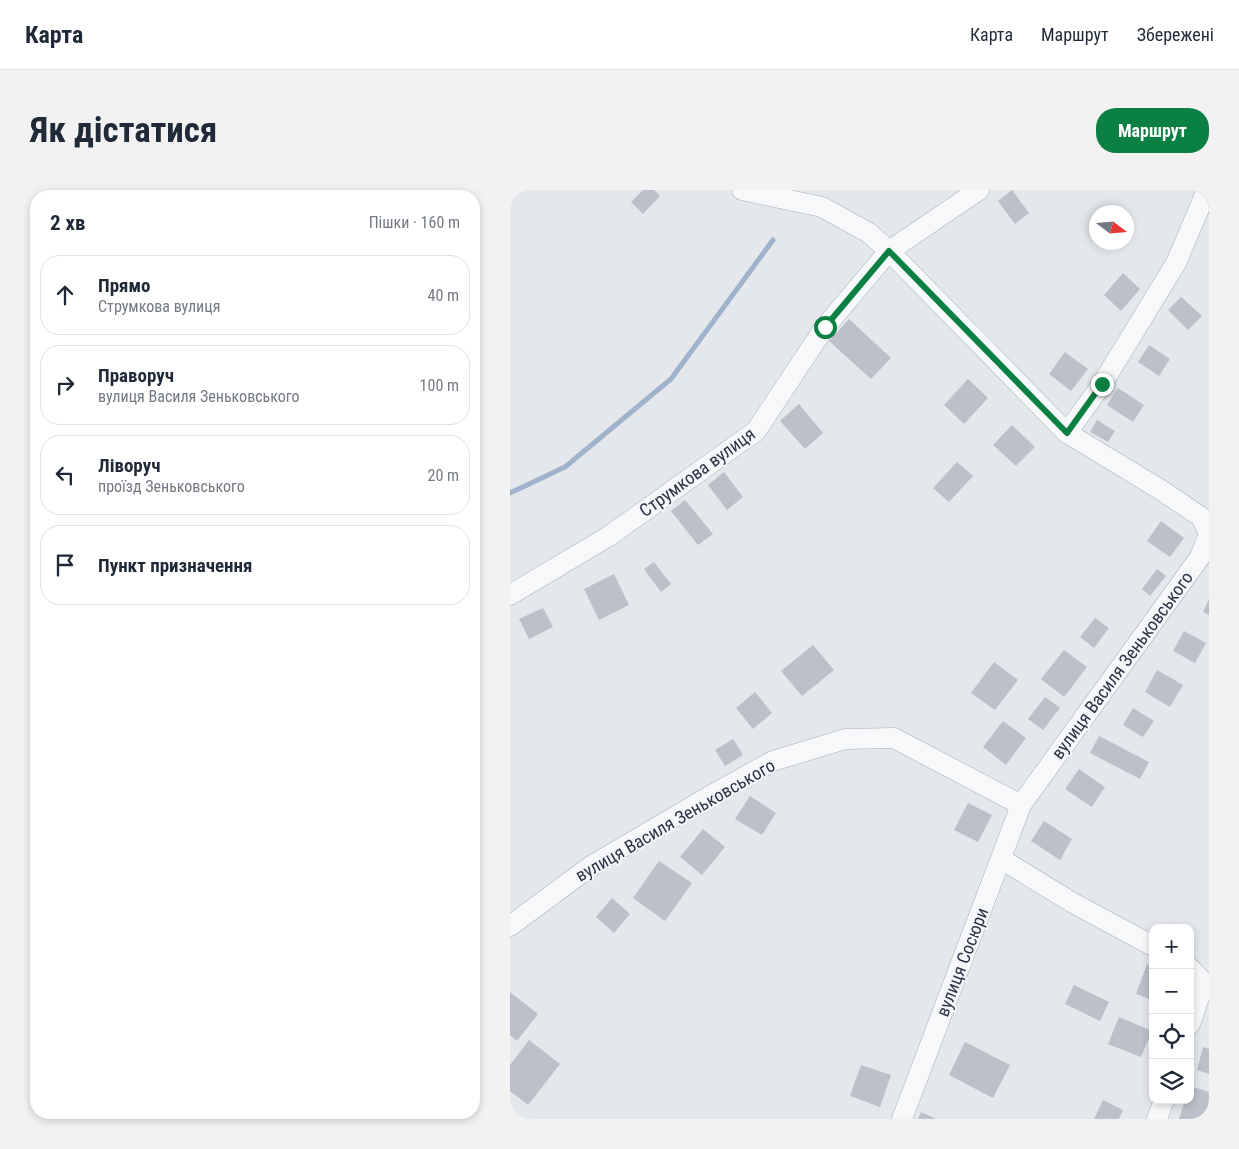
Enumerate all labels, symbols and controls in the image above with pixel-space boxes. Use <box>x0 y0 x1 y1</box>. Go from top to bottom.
text: Карта <box>25 21 83 49</box>
text: Карта <box>970 24 1013 45</box>
text: Маршрут <box>1041 24 1109 45</box>
text: Збережені <box>1137 24 1214 45</box>
button: Маршрут <box>1096 108 1209 153</box>
text: Як дістатися <box>30 110 217 151</box>
north arrow <box>1089 205 1134 250</box>
text: 2 хв <box>50 211 85 235</box>
text: Пішки · 160 m <box>369 213 460 232</box>
text: Прямо <box>98 274 151 297</box>
icon: ahead <box>51 281 79 309</box>
text: 40 m <box>427 286 459 305</box>
text: Струмкова вулиця <box>98 297 220 316</box>
route start <box>814 316 837 339</box>
text: Праворуч <box>98 364 174 387</box>
icon: right <box>51 371 79 399</box>
route end <box>1091 373 1114 396</box>
text: 100 m <box>420 376 459 395</box>
text: вулиця Василя Зеньковського <box>98 387 300 406</box>
street label: Струмкова вулиця <box>635 423 759 521</box>
text: Ліворуч <box>98 454 160 477</box>
icon: left <box>51 461 79 489</box>
text: 20 m <box>427 466 459 485</box>
text: проїзд Зеньковського <box>98 477 245 496</box>
icon: arrive <box>51 551 79 579</box>
text: Пункт призначення <box>98 554 252 577</box>
street label: вулиця Василя Зеньковського <box>1047 567 1197 763</box>
street label: вулиця Василя Зеньковського <box>572 754 778 886</box>
street label: вулиця Сосюри <box>932 904 992 1020</box>
map controls <box>1149 924 1194 1104</box>
button: + <box>1149 924 1194 969</box>
button: − <box>1149 969 1194 1014</box>
button: locate <box>1149 1014 1194 1059</box>
button: layers <box>1149 1059 1194 1104</box>

